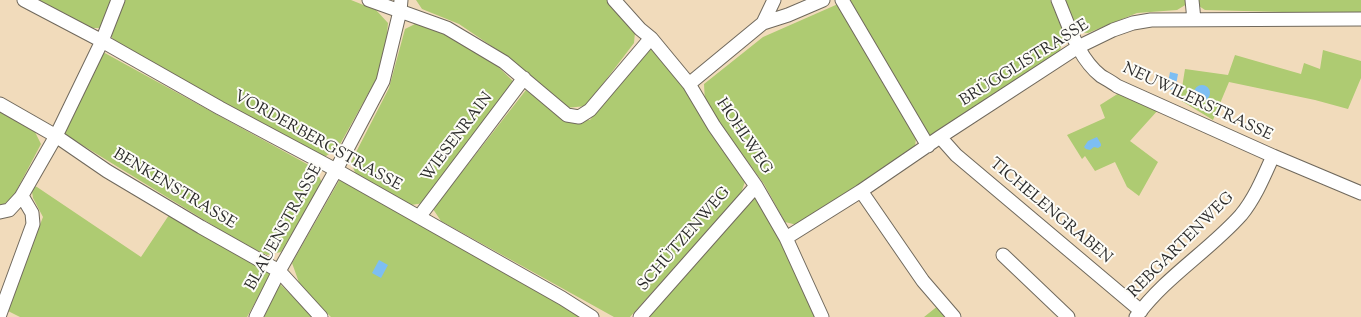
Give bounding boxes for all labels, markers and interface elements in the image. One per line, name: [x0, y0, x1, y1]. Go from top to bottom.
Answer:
street label: BRÜGGLISTRASSE: [957, 17, 1093, 111]
street label: NEUWILERSTRASSE: [1119, 60, 1275, 146]
street label: VORDERBERGSTRASSE: [230, 88, 404, 196]
street label: WIESENRAIN: [418, 89, 498, 187]
street label: HOHLWEG: [711, 95, 775, 179]
street label: BENKENSTRASSE: [109, 146, 239, 234]
street label: TICHELENGRABEN: [985, 155, 1115, 269]
street label: BLAUENSTRASSE: [242, 162, 328, 294]
street label: SCHÜTZENWEG: [635, 184, 735, 296]
street label: REBGARTENWEG: [1125, 189, 1239, 303]

